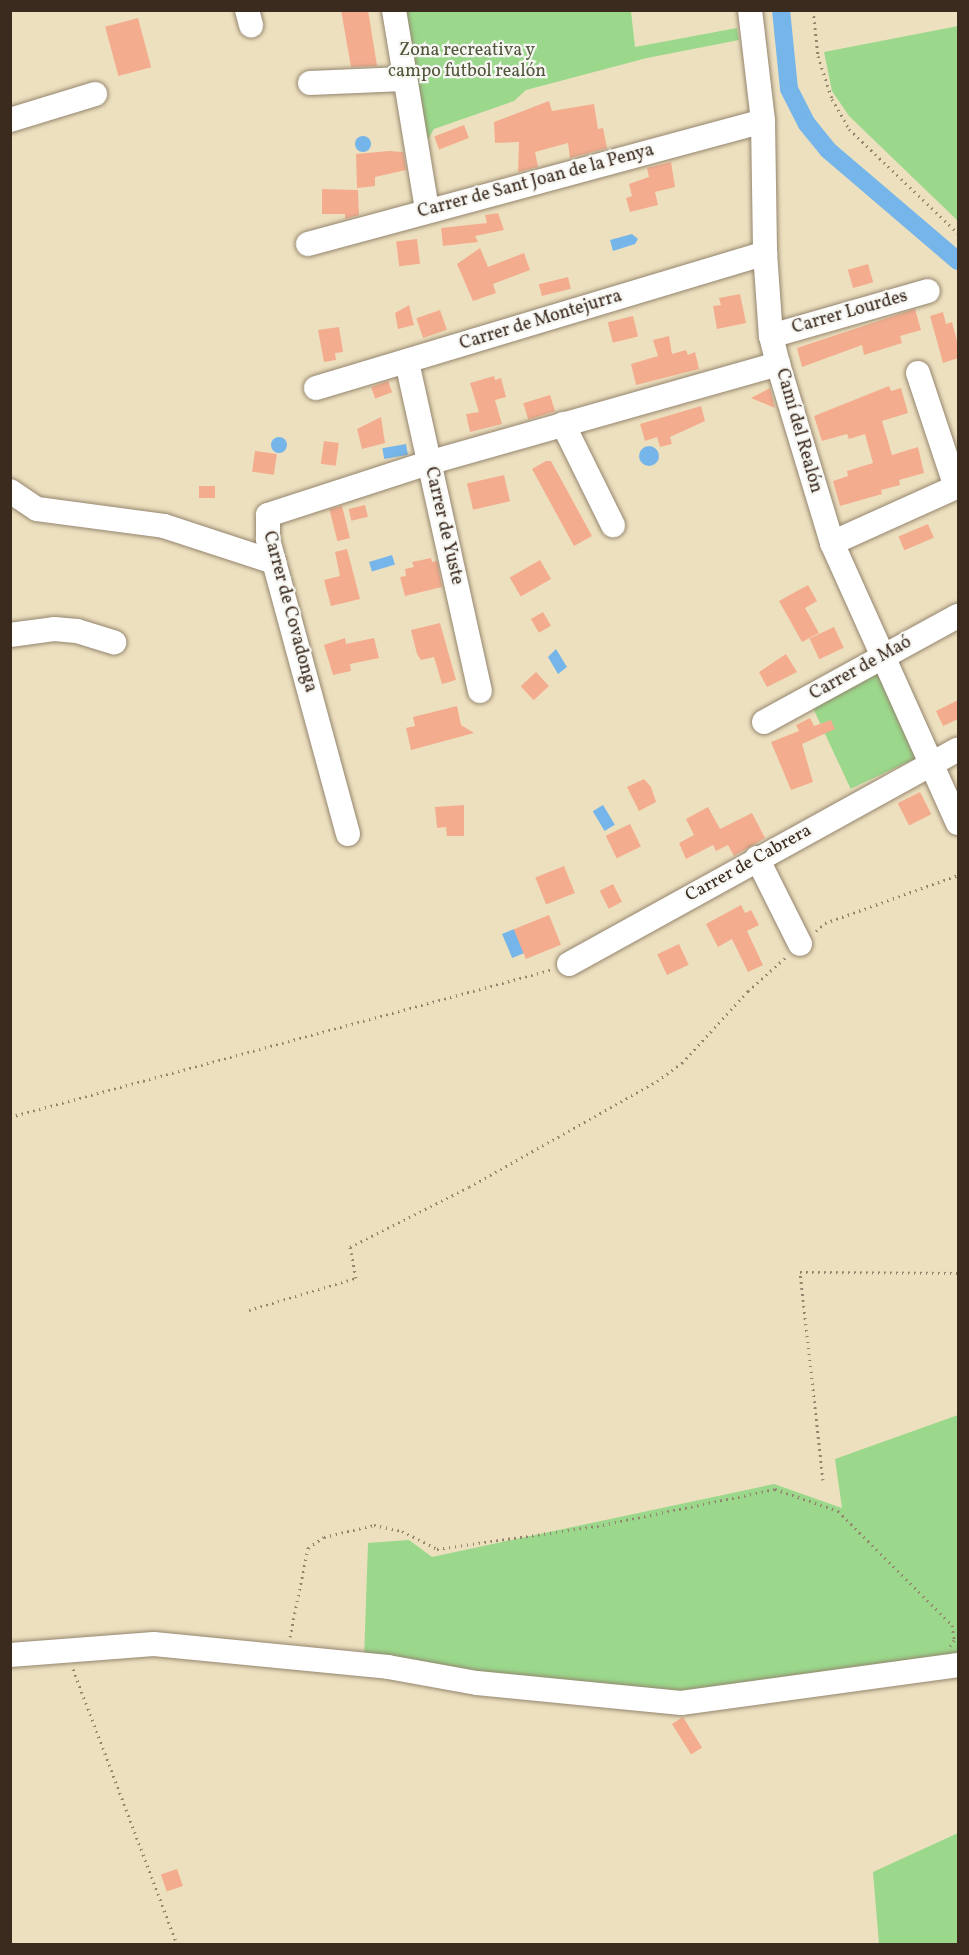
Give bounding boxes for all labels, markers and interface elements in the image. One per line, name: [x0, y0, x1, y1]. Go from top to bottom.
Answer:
park label: Zona recreativa y campo futbol realón: [388, 41, 546, 84]
street label: Carrer de Sant Joan de la Penya: [415, 140, 657, 224]
street label: Carrer de Montejurra: [457, 286, 625, 356]
street label: Carrer Lourdes: [790, 286, 910, 340]
street label: Camí del Realón: [770, 366, 826, 496]
street label: Carrer de Yuste: [419, 465, 467, 587]
street label: Carrer de Covadonga: [257, 529, 321, 695]
street label: Carrer de Maó: [806, 632, 916, 706]
street label: Carrer de Cabrera: [682, 820, 816, 908]

